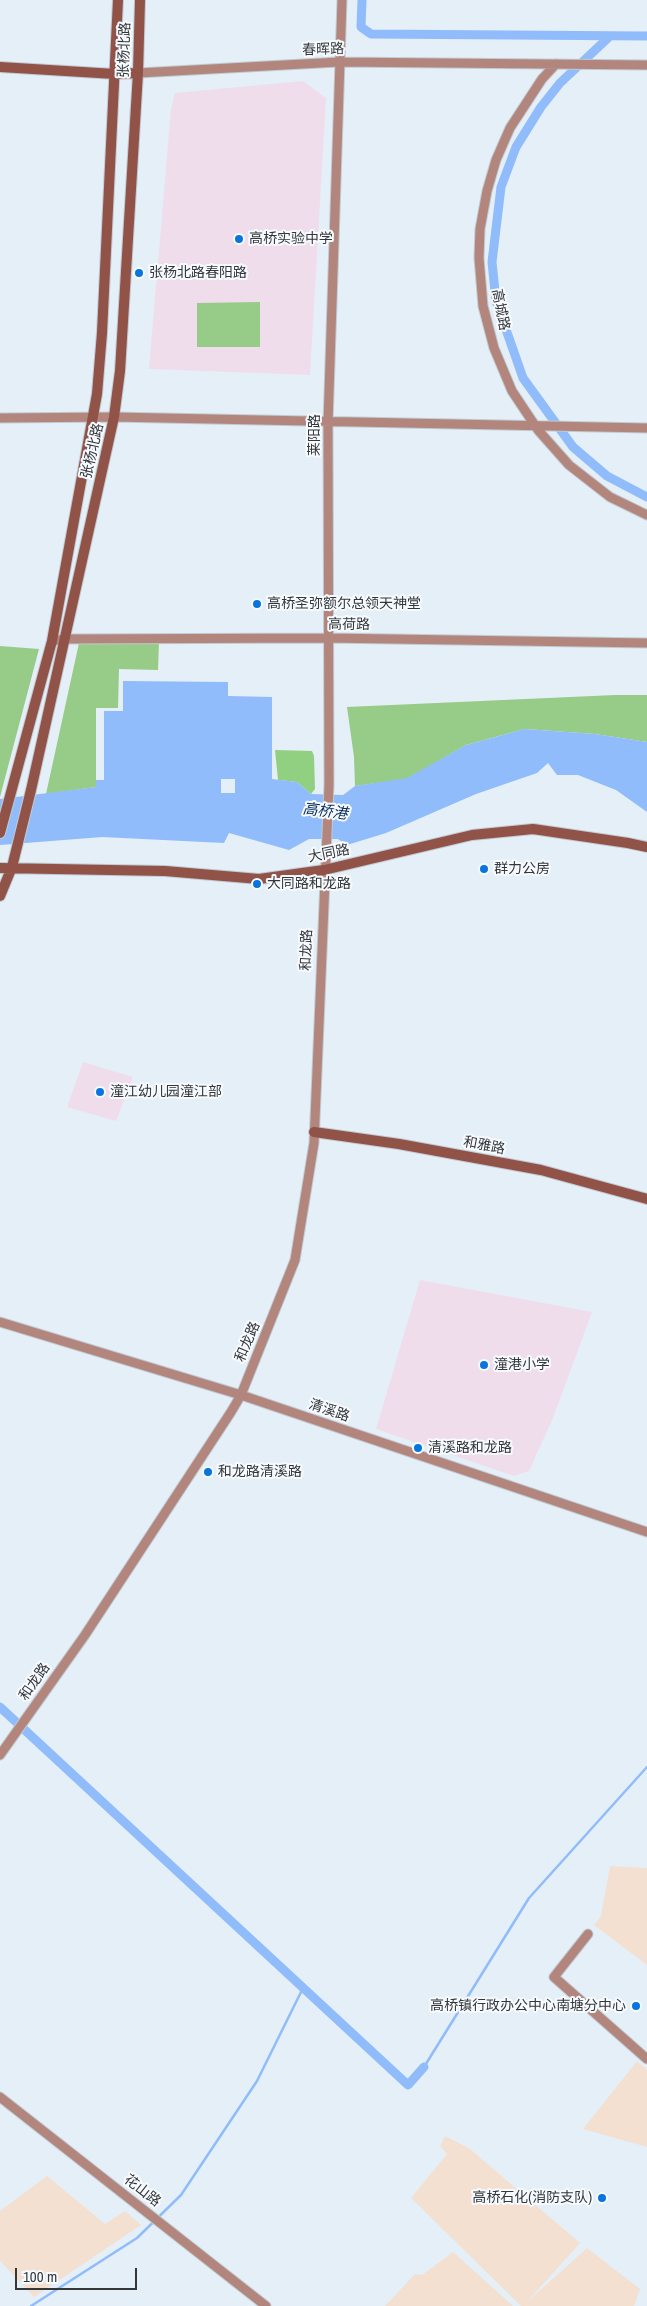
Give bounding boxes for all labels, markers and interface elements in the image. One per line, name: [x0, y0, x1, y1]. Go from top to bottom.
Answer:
street label: 张杨北路: [116, 22, 134, 78]
street label: 春晖路: [302, 41, 344, 59]
place label: 高桥实验中学: [249, 231, 333, 247]
marker: 高桥实验中学: [233, 233, 245, 245]
place label: 张杨北路春阳路: [149, 265, 247, 281]
marker: 张杨北路春阳路: [133, 267, 145, 279]
street label: 高城路: [488, 288, 512, 332]
street label: 莱阳路: [307, 414, 323, 456]
street label: 张杨北路: [79, 422, 107, 480]
place label: 高桥圣弥额尔总领天神堂: [267, 596, 421, 612]
marker: 高桥圣弥额尔总领天神堂: [251, 598, 263, 610]
street label: 高荷路: [328, 616, 370, 634]
water label: 高桥港: [302, 800, 348, 824]
street label: 大同路: [307, 842, 351, 866]
place label: 群力公房: [494, 861, 550, 877]
marker: 群力公房: [478, 863, 490, 875]
place label: 大同路和龙路: [267, 876, 351, 892]
marker: 大同路和龙路: [251, 878, 263, 890]
street label: 和龙路: [298, 929, 316, 971]
place label: 潼江幼儿园潼江部: [110, 1084, 222, 1100]
marker: 潼江幼儿园潼江部: [94, 1086, 106, 1098]
street label: 和雅路: [462, 1134, 506, 1158]
street label: 和龙路: [232, 1319, 264, 1365]
place label: 潼港小学: [494, 1357, 550, 1373]
marker: 潼港小学: [478, 1359, 490, 1371]
street label: 清溪路: [306, 1396, 352, 1426]
place label: 清溪路和龙路: [428, 1440, 512, 1456]
marker: 清溪路和龙路: [412, 1442, 424, 1454]
place label: 和龙路清溪路: [218, 1464, 302, 1480]
marker: 和龙路清溪路: [202, 1466, 214, 1478]
street label: 和龙路: [16, 1660, 54, 1704]
place label: 高桥镇行政办公中心南塘分中心: [430, 1998, 626, 2014]
marker: 高桥镇行政办公中心南塘分中心: [630, 2000, 642, 2012]
street label: 花山路: [120, 2171, 164, 2211]
place label: 高桥石化(消防支队): [472, 2190, 592, 2206]
marker: 高桥石化(消防支队): [596, 2192, 608, 2204]
scale bar: [18, 2258, 140, 2290]
text: 100 m: [23, 2266, 57, 2287]

